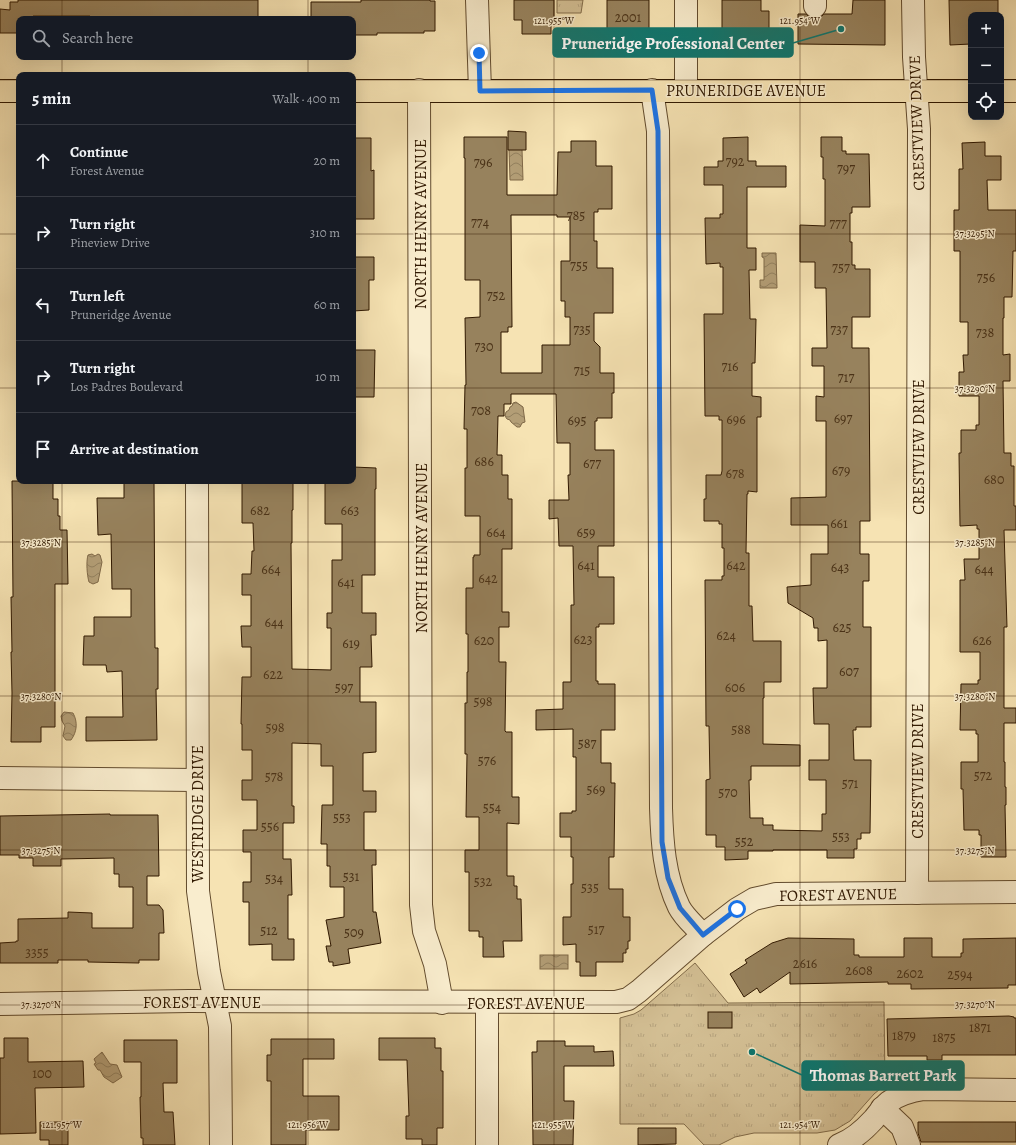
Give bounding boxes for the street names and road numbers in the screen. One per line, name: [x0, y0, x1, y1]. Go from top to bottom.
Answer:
street label: CRESTVIEW DRIVE: [904, 55, 930, 191]
street label: PRUNERIDGE AVENUE: [666, 80, 826, 102]
street label: NORTH HENRY AVENUE: [410, 139, 432, 309]
street label: CRESTVIEW DRIVE: [908, 379, 930, 515]
street label: NORTH HENRY AVENUE: [411, 463, 433, 633]
street label: CRESTVIEW DRIVE: [907, 703, 929, 839]
street label: WESTRIDGE DRIVE: [187, 745, 209, 884]
street label: FOREST AVENUE: [779, 883, 897, 907]
street label: FOREST AVENUE: [143, 992, 261, 1014]
street label: FOREST AVENUE: [467, 993, 585, 1015]

